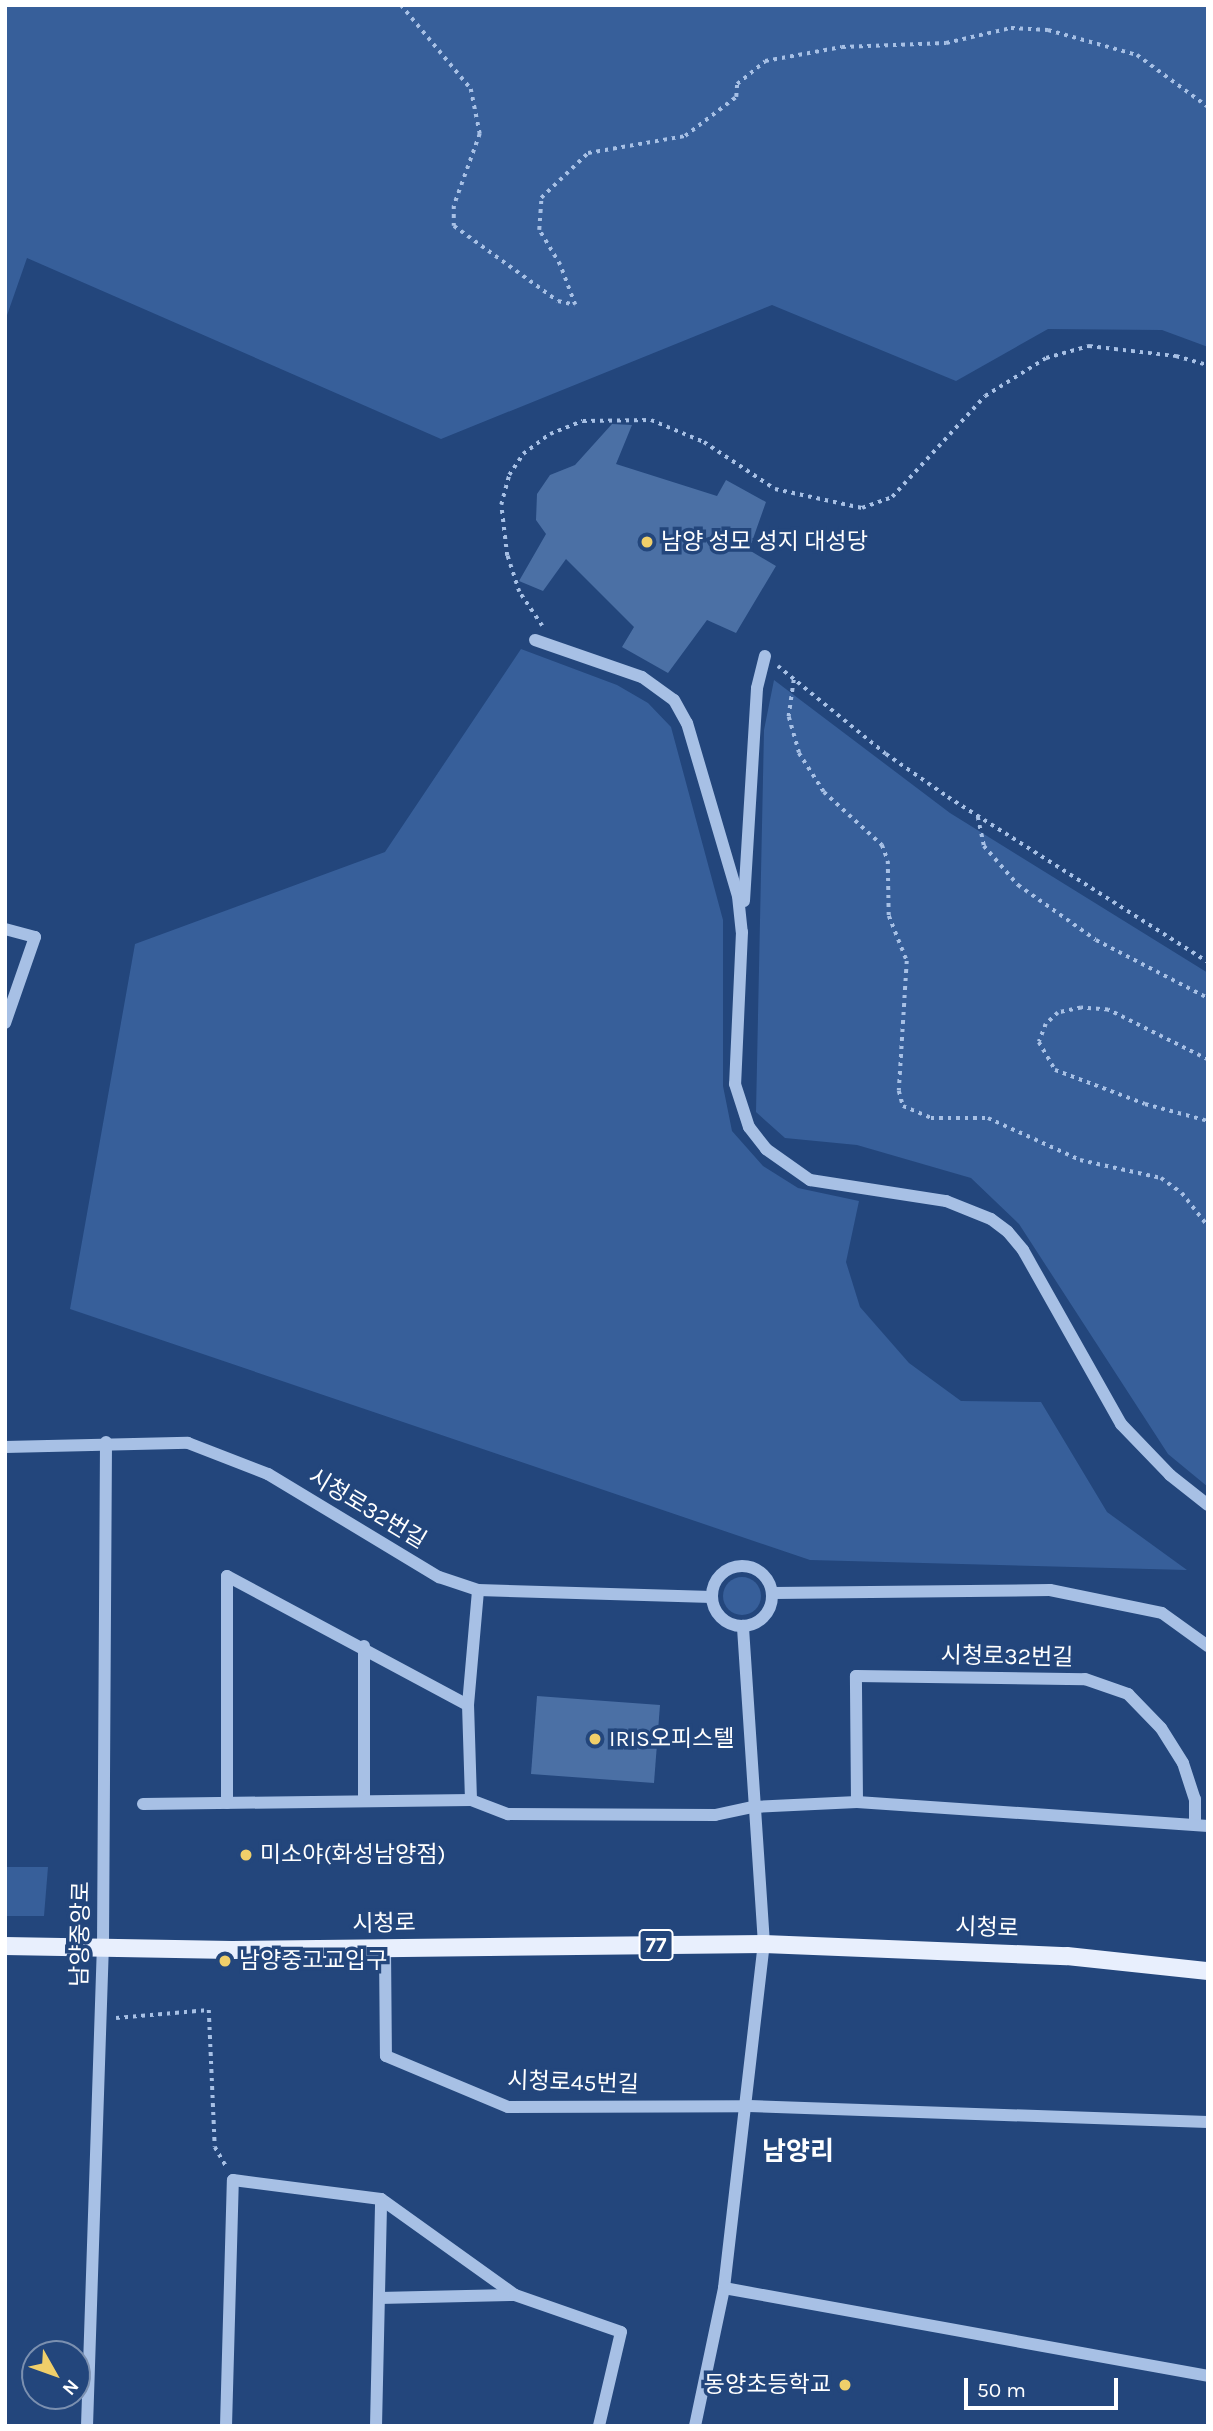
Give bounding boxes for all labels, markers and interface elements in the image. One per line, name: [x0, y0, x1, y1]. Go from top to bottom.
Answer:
place label: 남양 성모 성지 대성당: [661, 528, 868, 556]
marker: 남양 성모 성지 대성당: [639, 534, 655, 550]
street label: 시청로32번길: [303, 1463, 431, 1555]
street label: 시청로32번길: [940, 1642, 1074, 1672]
place label: IRIS오피스텔: [609, 1725, 735, 1753]
marker: IRIS오피스텔: [587, 1731, 603, 1747]
place label: 미소야(화성남양점): [260, 1841, 446, 1869]
marker: 미소야(화성남양점): [238, 1847, 254, 1863]
street label: 남양중앙로: [66, 1881, 96, 1987]
street label: 시청로: [352, 1910, 416, 1938]
street label: 시청로: [955, 1913, 1019, 1943]
road number: 77: [638, 1927, 674, 1962]
place label: 남양중고교입구: [239, 1947, 387, 1975]
marker: 남양중고교입구: [217, 1953, 233, 1969]
street label: 시청로45번길: [507, 2067, 639, 2099]
district label: 남양리: [762, 2136, 834, 2168]
north arrow: [21, 2340, 91, 2410]
scale bar: [968, 2364, 1122, 2408]
place label: 동양초등학교: [704, 2371, 831, 2399]
text: N: [58, 2375, 83, 2400]
marker: 동양초등학교: [837, 2377, 853, 2393]
text: 50 m: [977, 2378, 1026, 2402]

